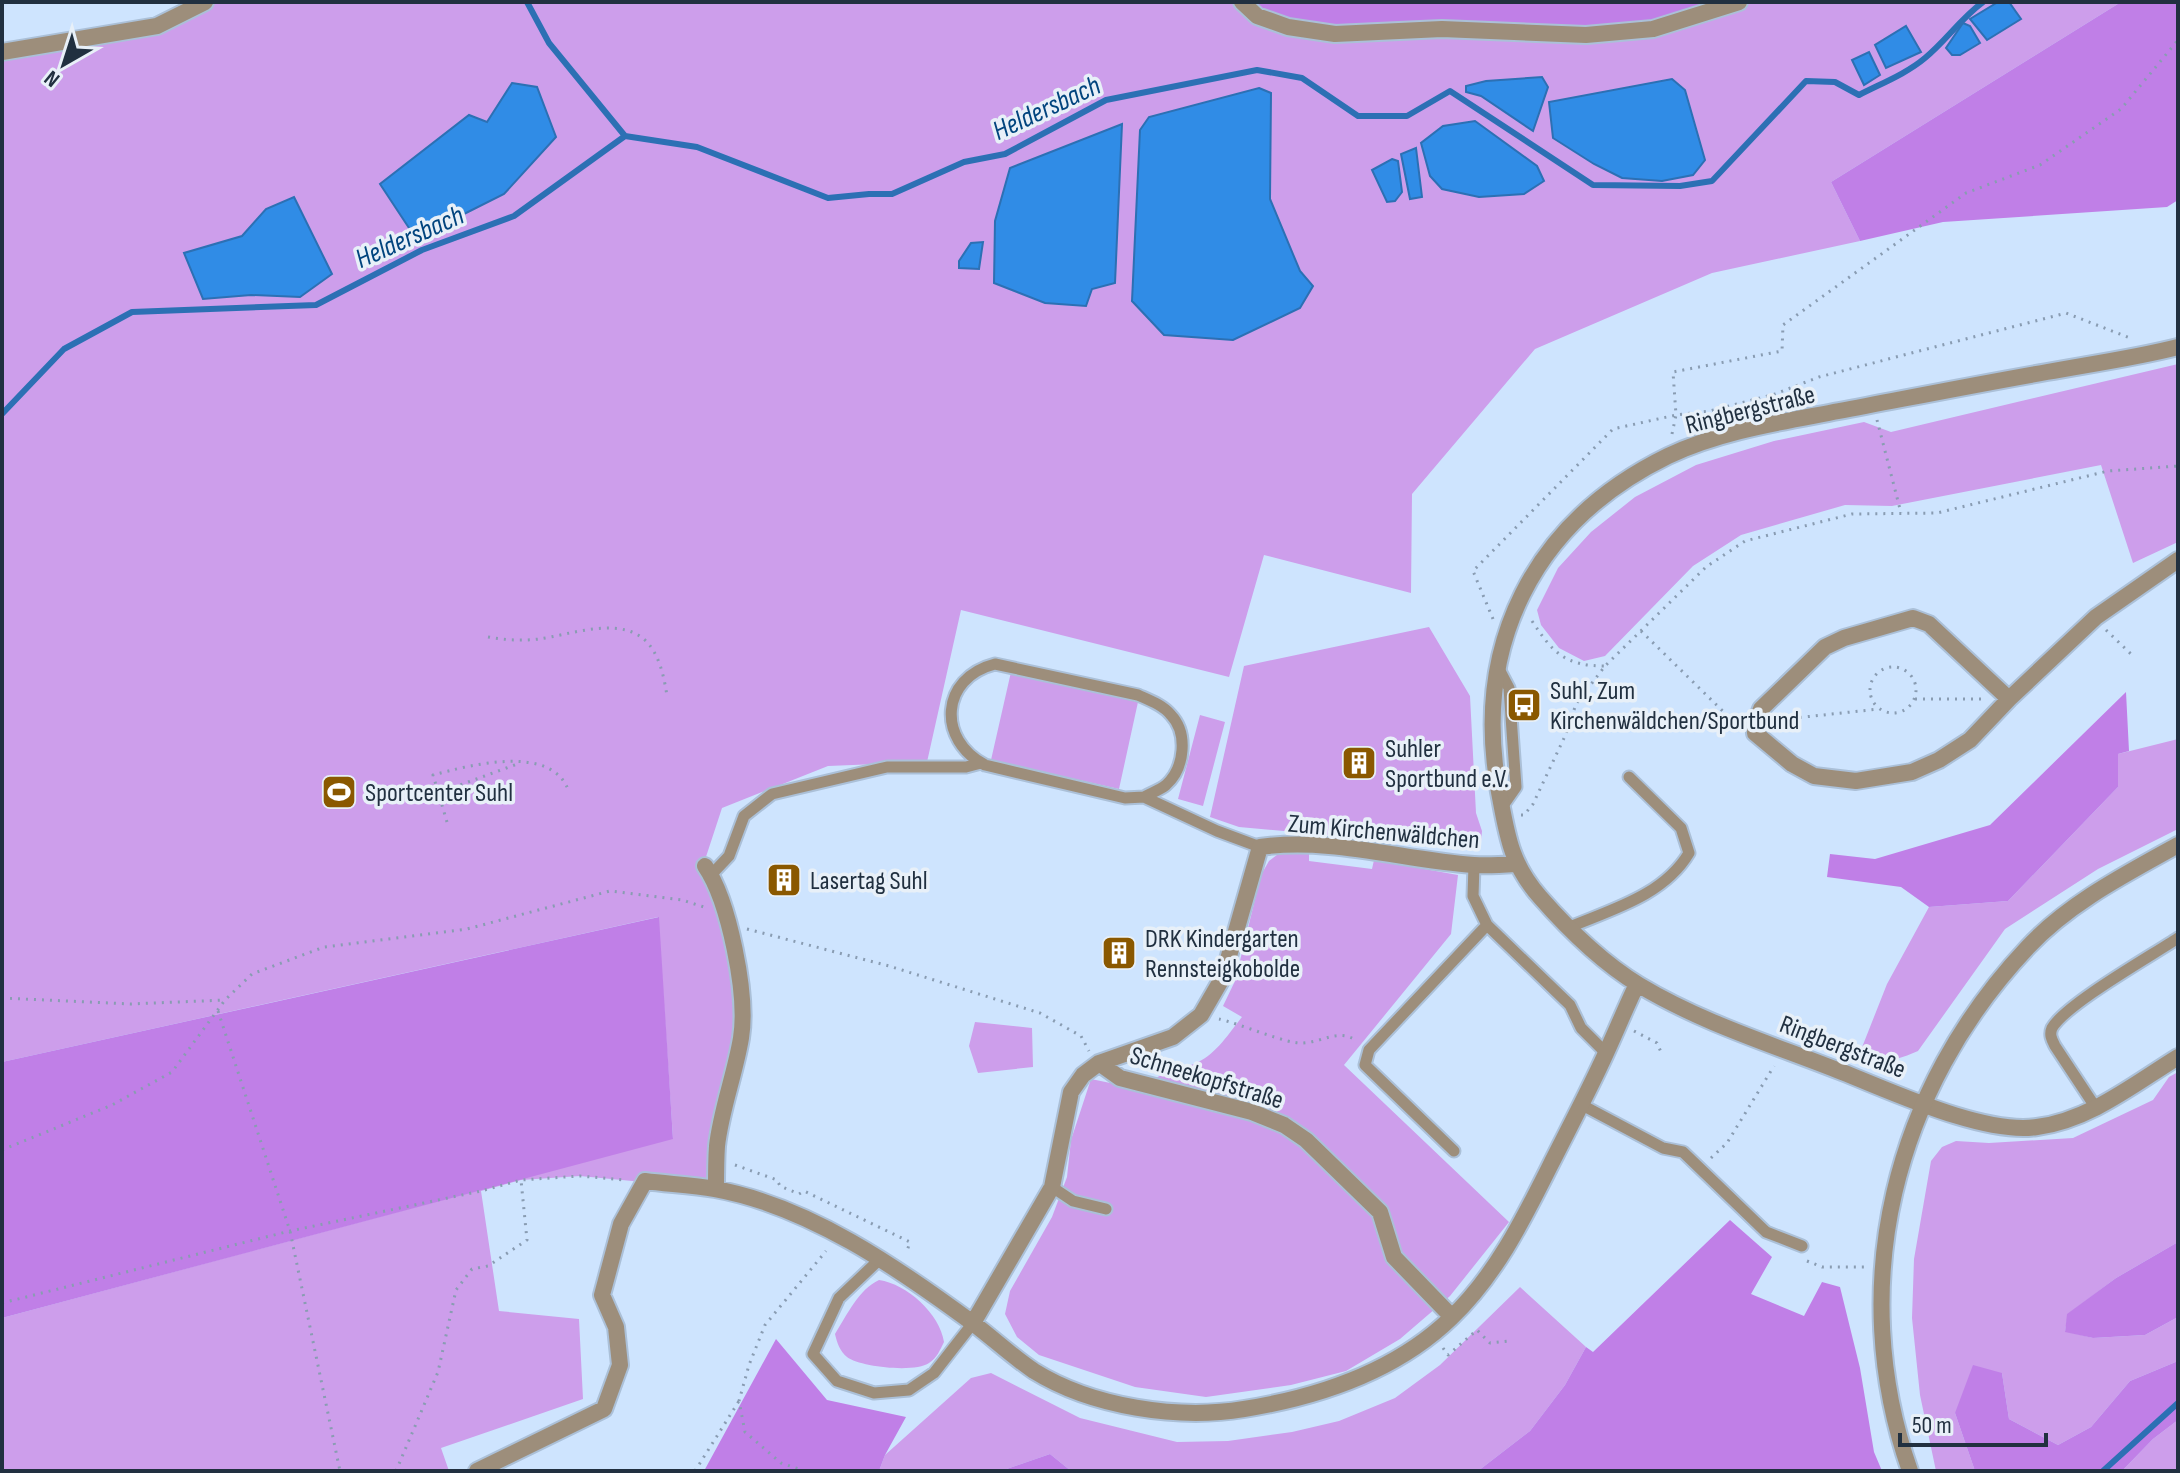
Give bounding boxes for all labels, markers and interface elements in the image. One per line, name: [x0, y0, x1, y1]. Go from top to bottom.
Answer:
north arrow: [24, 24, 104, 104]
text: N: [39, 64, 65, 93]
water label: Heldersbach: [987, 69, 1106, 148]
water label: Heldersbach: [350, 199, 469, 276]
street label: Ringbergstraße: [1682, 379, 1818, 442]
place label: Suhl, Zum Kirchenwäldchen/Sportbund: [1550, 676, 1799, 737]
bus stop icon: Suhl, Zum Kirchenwäldchen/Sportbund: [1505, 686, 1543, 724]
place label: Suhler Sportbund e.V.: [1385, 734, 1509, 795]
building icon: Suhler Sportbund e.V.: [1340, 744, 1378, 782]
sports icon: Sportcenter Suhl: [320, 773, 358, 811]
place label: Sportcenter Suhl: [365, 778, 513, 809]
street label: Zum Kirchenwäldchen: [1287, 809, 1481, 856]
building icon: Lasertag Suhl: [765, 861, 803, 899]
place label: Lasertag Suhl: [810, 866, 927, 897]
place label: DRK Kindergarten Rennsteigkobolde: [1145, 924, 1300, 985]
building icon: DRK Kindergarten Rennsteigkobolde: [1100, 934, 1138, 972]
street label: Ringbergstraße: [1775, 1009, 1910, 1086]
street label: Schneekopfstraße: [1126, 1040, 1287, 1116]
scale bar: [1900, 1397, 2046, 1447]
text: 50 m: [1912, 1411, 1952, 1440]

